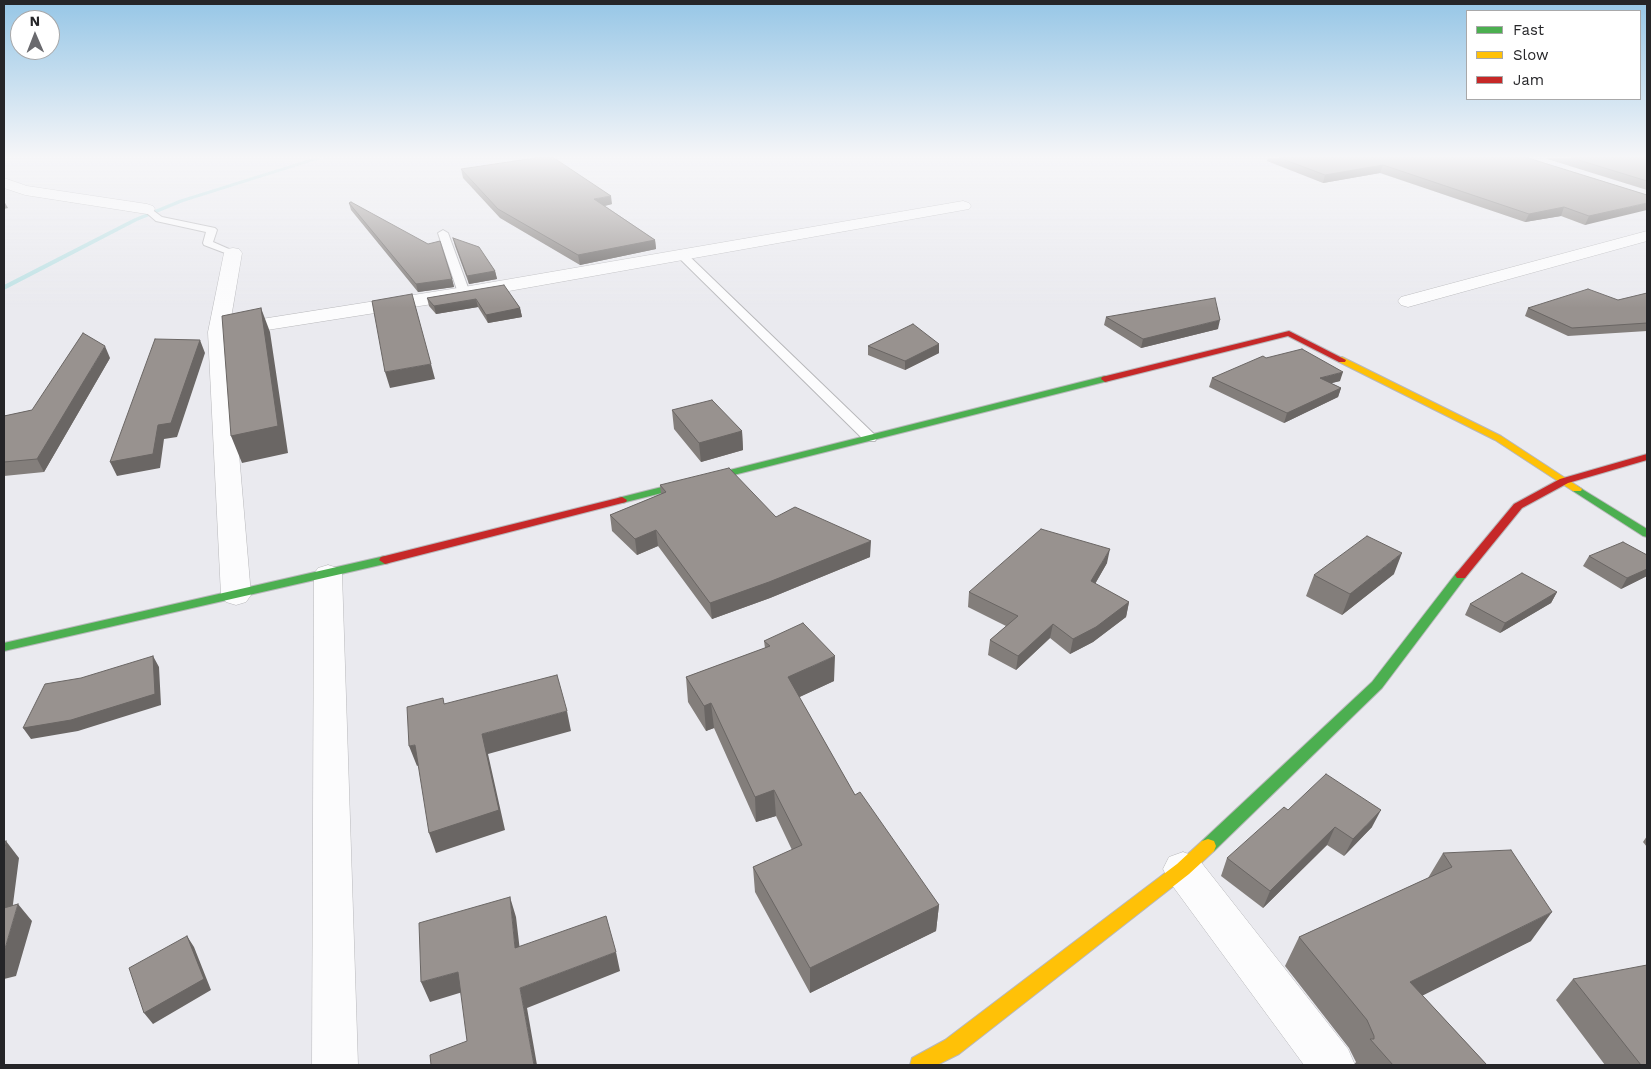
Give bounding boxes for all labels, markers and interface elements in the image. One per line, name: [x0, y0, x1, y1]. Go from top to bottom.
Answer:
north arrow: [10, 10, 60, 60]
legend: [1466, 10, 1641, 100]
text: N: [29, 13, 40, 29]
text: Fast: [1513, 21, 1544, 39]
text: Slow: [1513, 46, 1549, 64]
text: Jam: [1513, 71, 1544, 89]

